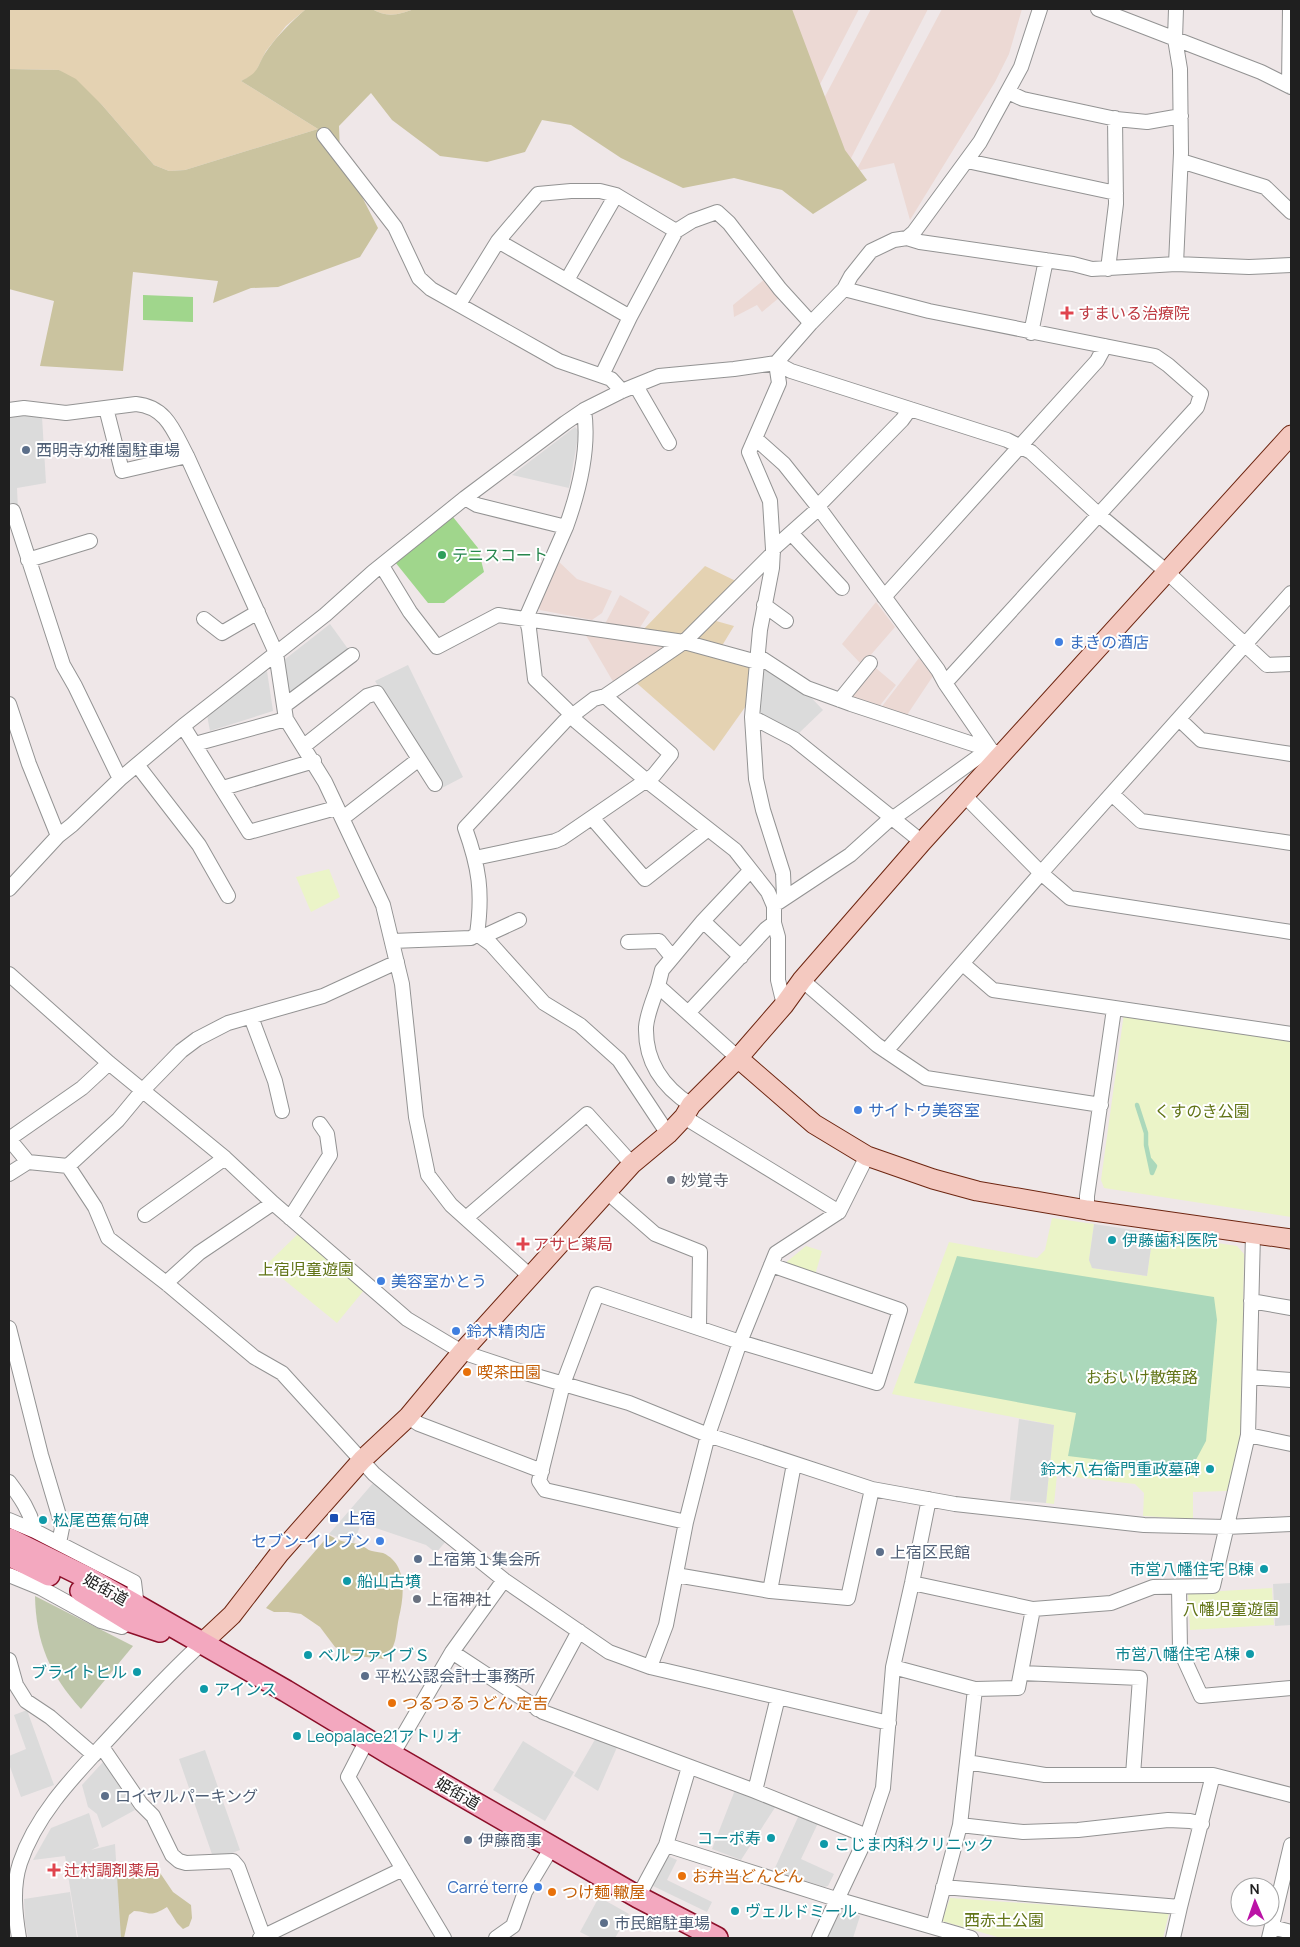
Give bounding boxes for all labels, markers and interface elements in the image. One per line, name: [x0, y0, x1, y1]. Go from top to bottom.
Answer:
place label: すまいる治療院: [1078, 302, 1190, 324]
marker: すまいる治療院: [1060, 306, 1074, 320]
place label: 西明寺幼稚園駐車場: [36, 439, 180, 461]
marker: 西明寺幼稚園駐車場: [20, 444, 32, 456]
place label: テニスコート: [452, 544, 548, 566]
marker: テニスコート: [436, 549, 448, 561]
place label: まきの酒店: [1069, 631, 1149, 653]
marker: まきの酒店: [1053, 636, 1065, 648]
place label: サイトウ美容室: [868, 1099, 980, 1121]
park label: くすのき公園: [1154, 1100, 1250, 1122]
marker: サイトウ美容室: [852, 1104, 864, 1116]
place label: 妙覚寺: [681, 1169, 729, 1191]
marker: 妙覚寺: [665, 1174, 677, 1186]
place label: 伊藤歯科医院: [1122, 1229, 1218, 1251]
place label: アサヒ薬局: [533, 1233, 613, 1255]
marker: 伊藤歯科医院: [1106, 1234, 1118, 1246]
marker: アサヒ薬局: [517, 1238, 529, 1250]
park label: 上宿児童遊園: [258, 1258, 354, 1280]
place label: 美容室かとう: [391, 1270, 487, 1292]
marker: 美容室かとう: [375, 1275, 387, 1287]
place label: 鈴木精肉店: [466, 1320, 546, 1342]
marker: 鈴木精肉店: [450, 1325, 462, 1337]
place label: 喫茶田園: [477, 1361, 541, 1383]
marker: 喫茶田園: [461, 1366, 473, 1378]
park label: おおいけ散策路: [1086, 1366, 1198, 1388]
place label: 鈴木八右衛門重政墓碑: [1040, 1458, 1200, 1480]
marker: 鈴木八右衛門重政墓碑: [1204, 1463, 1216, 1475]
place label: 上宿: [344, 1507, 376, 1529]
place label: 松尾芭蕉句碑: [53, 1509, 149, 1531]
marker: 上宿: [328, 1512, 340, 1524]
marker: 松尾芭蕉句碑: [37, 1514, 49, 1526]
place label: セブン-イレブン: [251, 1530, 370, 1552]
marker: セブン-イレブン: [374, 1535, 386, 1547]
place label: 上宿区民館: [890, 1541, 970, 1563]
marker: 上宿区民館: [874, 1546, 886, 1558]
place label: 上宿第１集会所: [428, 1548, 540, 1570]
marker: 上宿第１集会所: [412, 1553, 424, 1565]
place label: 市営八幡住宅 B棟: [1129, 1558, 1254, 1580]
marker: 市営八幡住宅 B棟: [1258, 1563, 1270, 1575]
street label: 姫街道: [80, 1568, 132, 1610]
place label: 船山古墳: [357, 1570, 421, 1592]
marker: 船山古墳: [341, 1575, 353, 1587]
place label: 上宿神社: [427, 1588, 491, 1610]
marker: 上宿神社: [411, 1593, 423, 1605]
park label: 八幡児童遊園: [1183, 1598, 1279, 1620]
place label: 市営八幡住宅 A棟: [1115, 1643, 1240, 1665]
place label: ベルファイブＳ: [318, 1644, 430, 1666]
marker: 市営八幡住宅 A棟: [1244, 1648, 1256, 1660]
marker: ベルファイブＳ: [302, 1649, 314, 1661]
place label: ブライトヒル: [31, 1661, 127, 1683]
place label: 平松公認会計士事務所: [375, 1665, 535, 1687]
marker: ブライトヒル: [131, 1666, 143, 1678]
marker: 平松公認会計士事務所: [359, 1670, 371, 1682]
place label: アインス: [214, 1678, 277, 1700]
marker: アインス: [198, 1683, 210, 1695]
place label: つるつるうどん 定吉: [402, 1692, 549, 1714]
marker: つるつるうどん 定吉: [386, 1697, 398, 1709]
place label: Leopalace21アトリオ: [307, 1725, 462, 1747]
marker: Leopalace21アトリオ: [291, 1730, 303, 1742]
street label: 姫街道: [432, 1771, 484, 1815]
place label: ロイヤルパーキング: [115, 1785, 258, 1807]
marker: ロイヤルパーキング: [99, 1790, 111, 1802]
place label: コーポ寿: [697, 1827, 761, 1849]
place label: 伊藤商事: [478, 1829, 542, 1851]
marker: コーポ寿: [765, 1832, 777, 1844]
place label: こじま内科クリニック: [834, 1833, 994, 1855]
marker: 伊藤商事: [462, 1834, 474, 1846]
marker: こじま内科クリニック: [818, 1838, 830, 1850]
place label: 辻村調剤薬局: [64, 1859, 160, 1881]
marker: 辻村調剤薬局: [48, 1864, 60, 1876]
place label: お弁当どんどん: [692, 1865, 804, 1887]
marker: お弁当どんどん: [676, 1870, 688, 1882]
place label: Carré terre: [447, 1876, 528, 1898]
north arrow: [1230, 1877, 1280, 1927]
text: N: [1249, 1879, 1260, 1898]
marker: Carré terre: [532, 1881, 544, 1893]
place label: つけ麺 轍屋: [562, 1881, 645, 1903]
marker: つけ麺 轍屋: [546, 1886, 558, 1898]
place label: ヴェルドミール: [745, 1900, 857, 1922]
marker: ヴェルドミール: [729, 1905, 741, 1917]
park label: 西赤土公園: [964, 1909, 1044, 1931]
place label: 市民館駐車場: [614, 1912, 710, 1934]
marker: 市民館駐車場: [598, 1917, 610, 1929]

